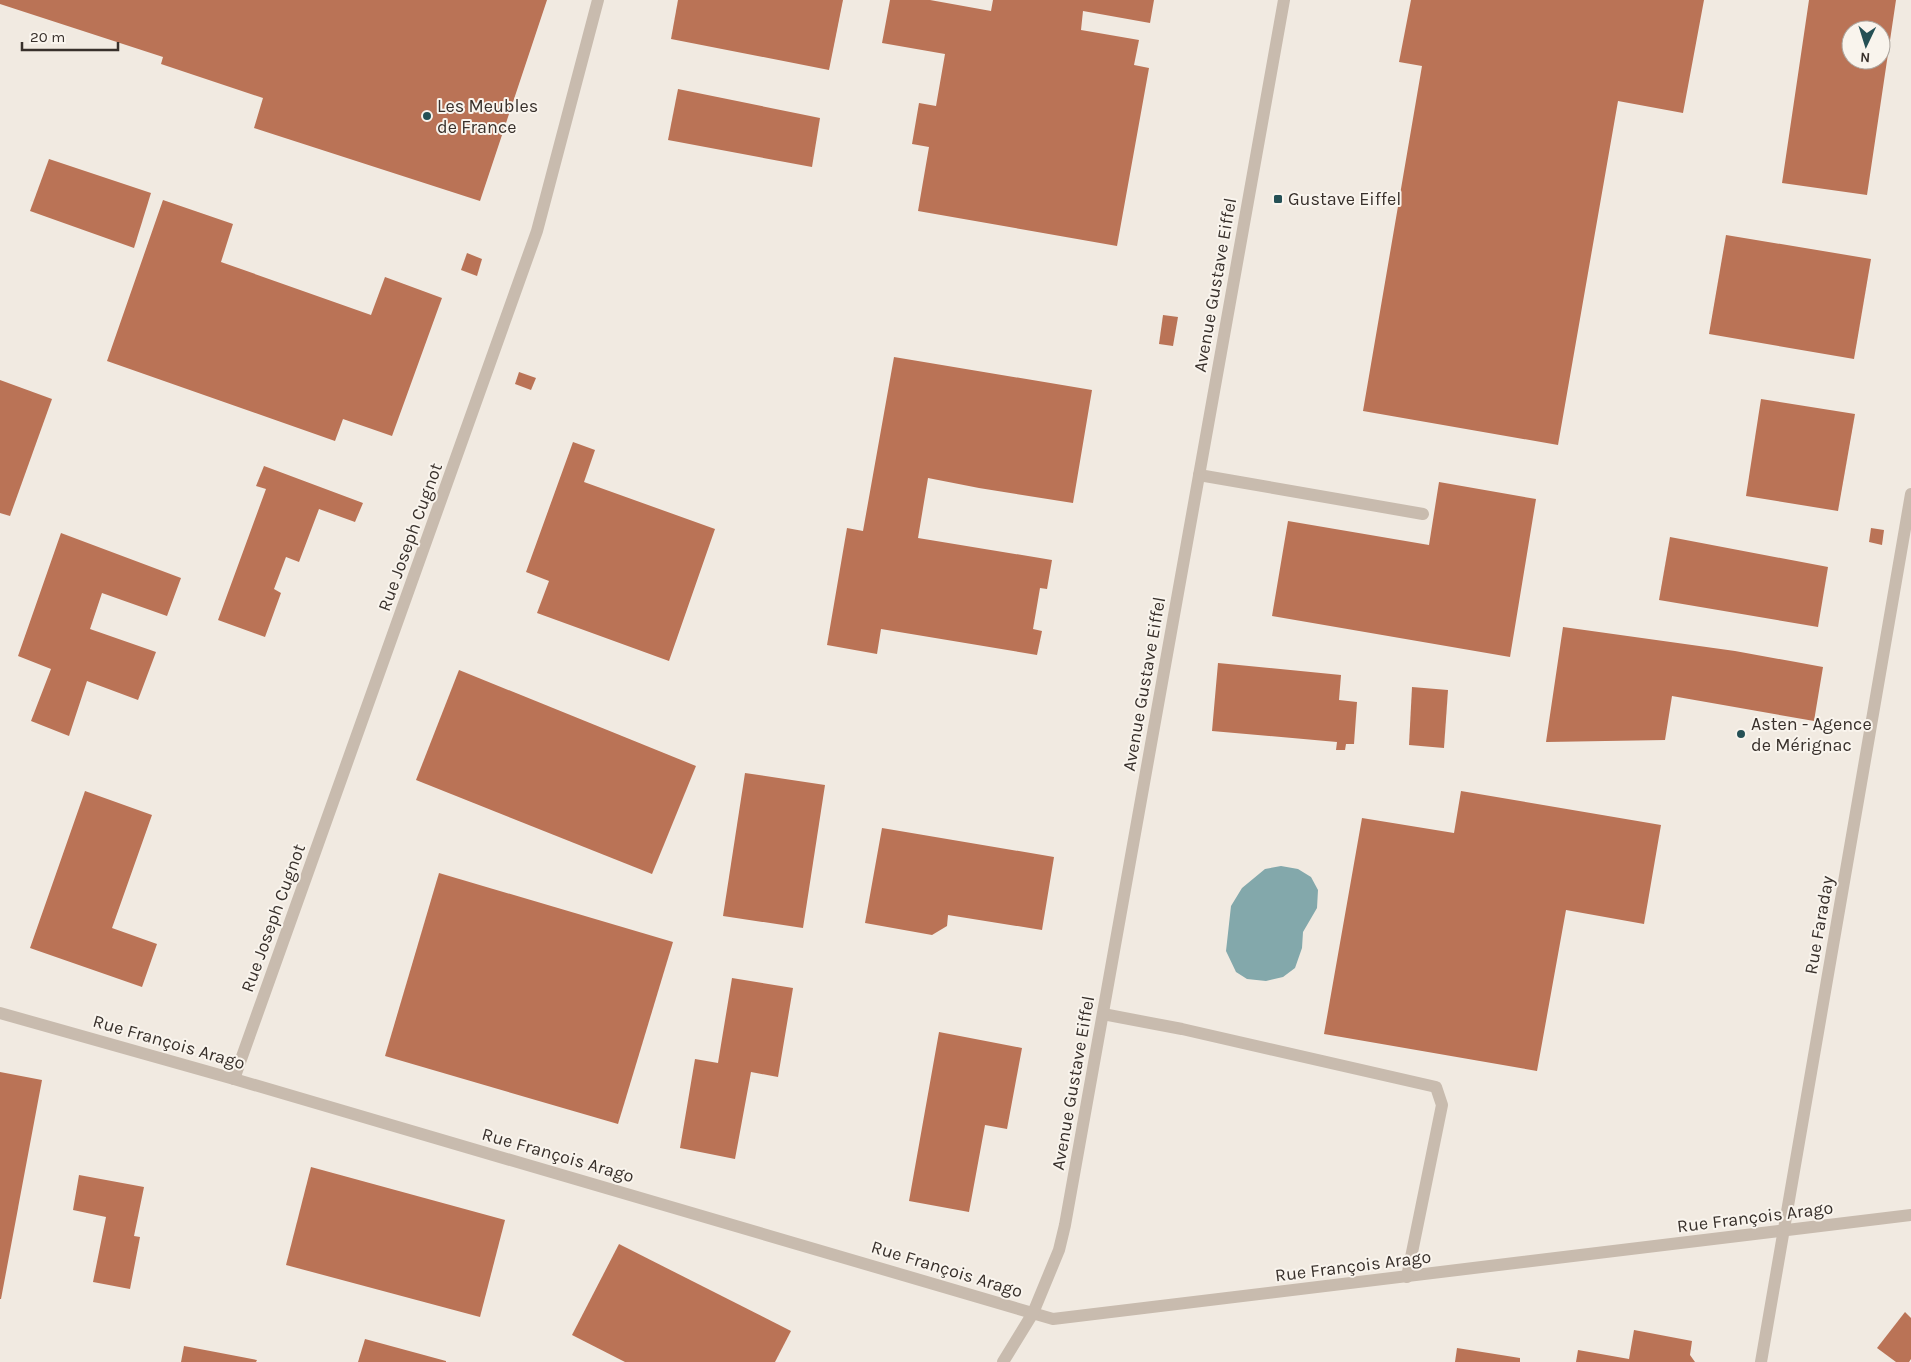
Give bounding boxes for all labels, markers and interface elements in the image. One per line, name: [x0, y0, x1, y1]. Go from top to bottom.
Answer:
scale bar: [22, 20, 119, 52]
north arrow: [1841, 20, 1891, 70]
text: 20 m: [30, 28, 65, 46]
text: N: [1860, 49, 1871, 66]
place label: Les Meubles de France: [437, 95, 538, 138]
marker: Les Meubles de France: [421, 110, 433, 122]
place label: Gustave Eiffel: [1288, 188, 1401, 210]
marker: Gustave Eiffel: [1272, 193, 1284, 205]
street label: Avenue Gustave Eiffel: [1189, 196, 1241, 374]
street label: Rue Joseph Cugnot: [373, 460, 447, 614]
street label: Avenue Gustave Eiffel: [1118, 595, 1170, 773]
place label: Asten - Agence de Mérignac: [1751, 713, 1872, 756]
marker: Asten - Agence de Mérignac: [1735, 728, 1747, 740]
street label: Rue Joseph Cugnot: [236, 841, 310, 995]
street label: Rue Faraday: [1800, 873, 1839, 976]
street label: Avenue Gustave Eiffel: [1047, 994, 1099, 1172]
street label: Rue François Arago: [90, 1010, 248, 1074]
street label: Rue François Arago: [479, 1123, 637, 1187]
street label: Rue François Arago: [1676, 1197, 1834, 1237]
street label: Rue François Arago: [869, 1236, 1025, 1302]
street label: Rue François Arago: [1274, 1246, 1432, 1286]

